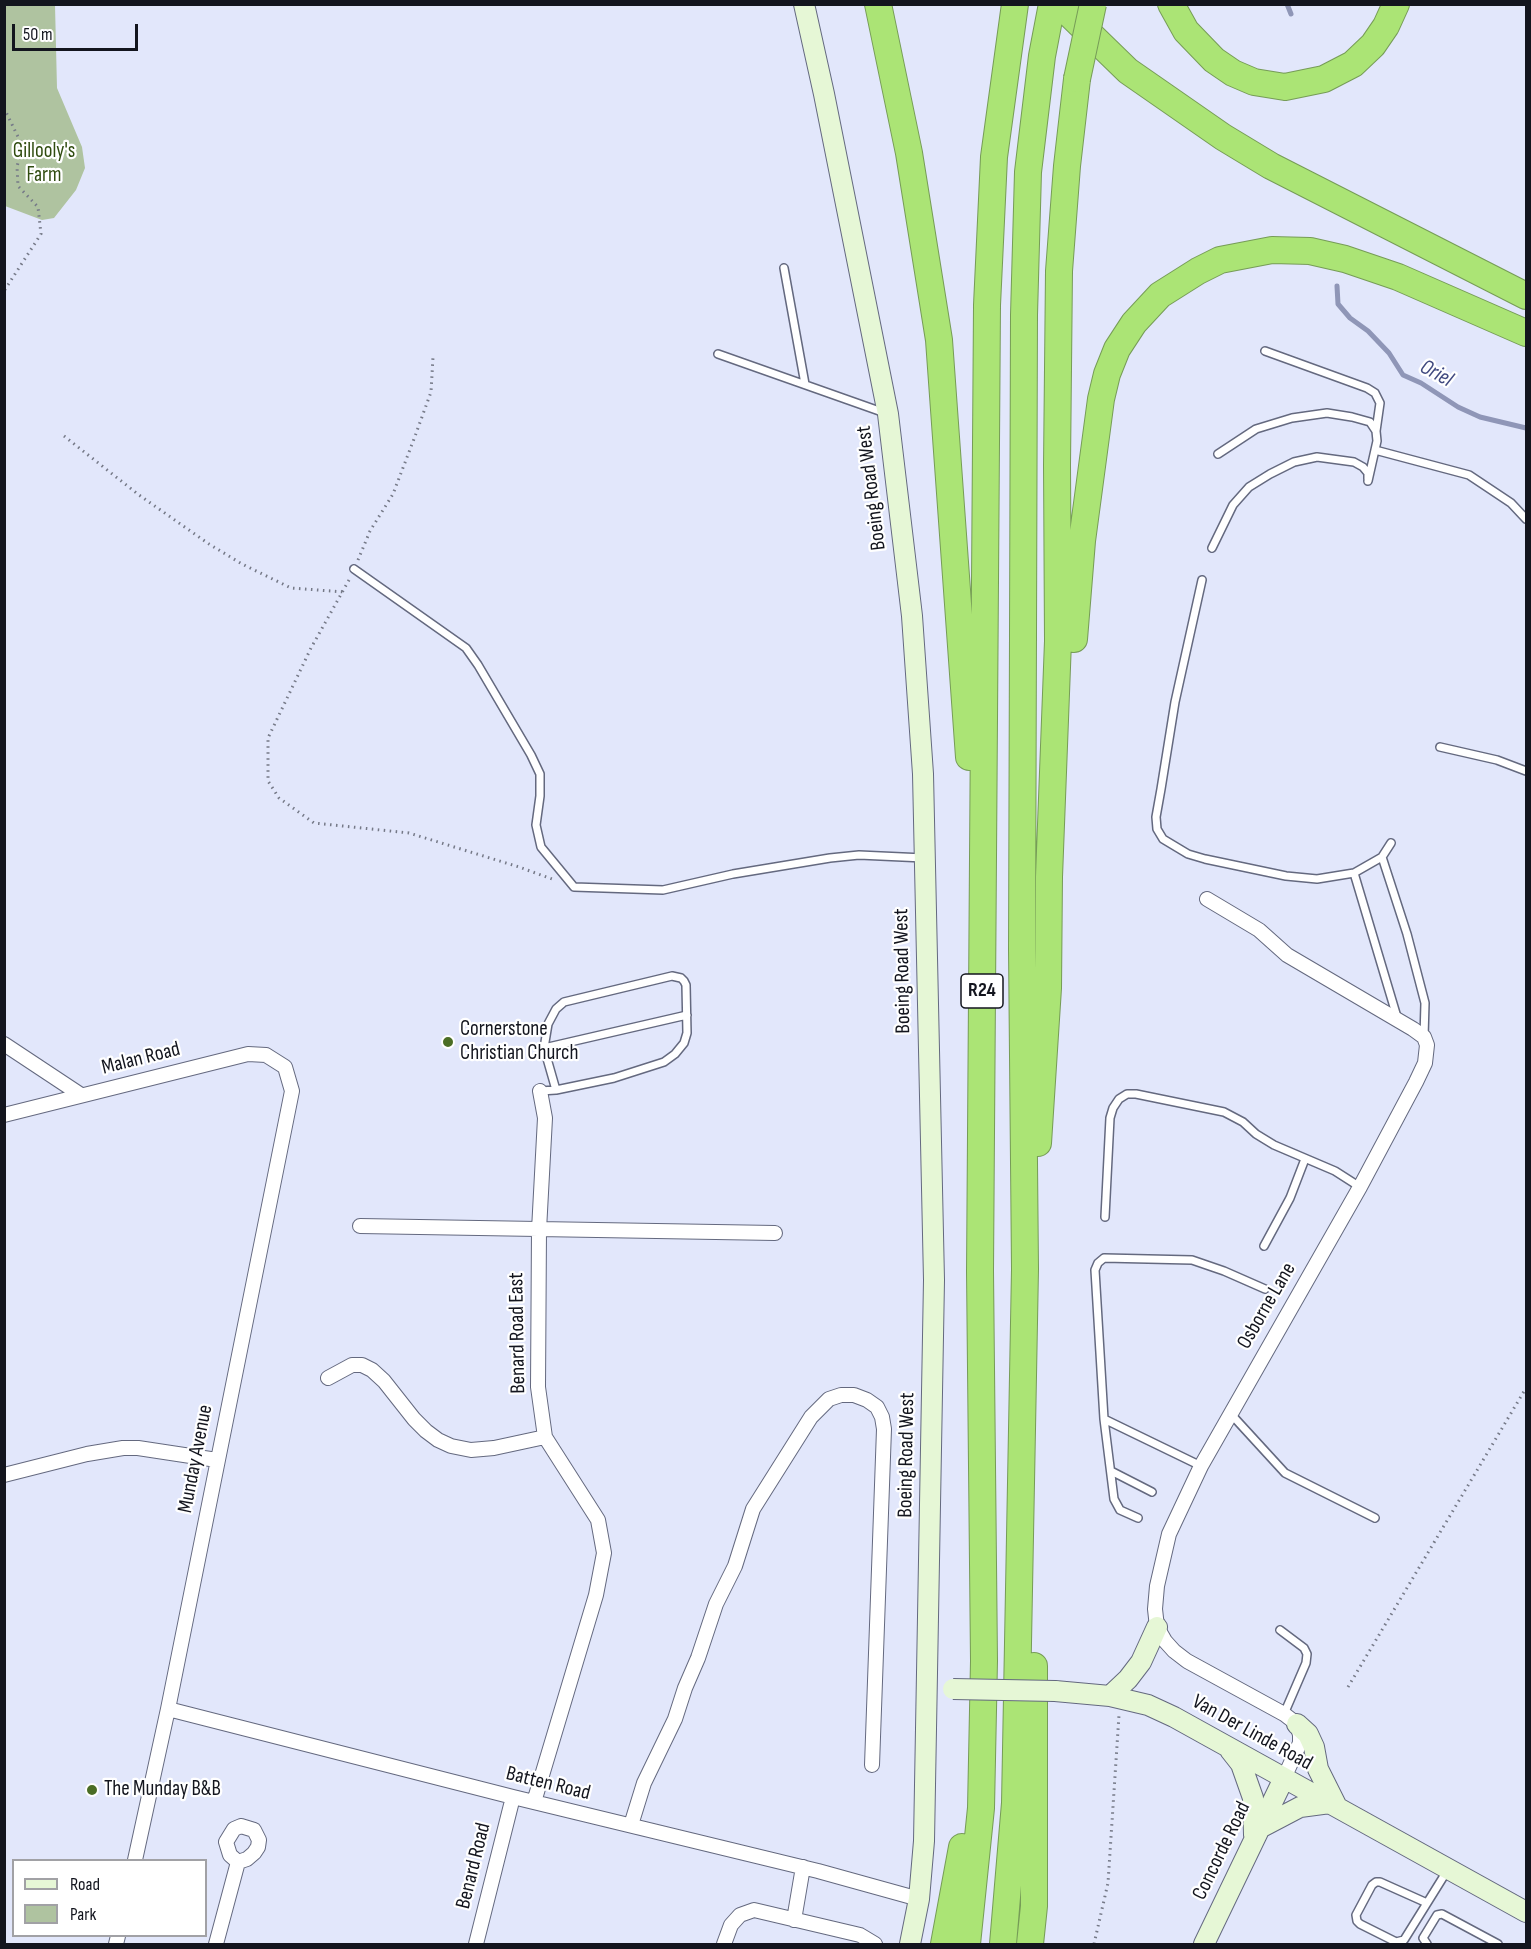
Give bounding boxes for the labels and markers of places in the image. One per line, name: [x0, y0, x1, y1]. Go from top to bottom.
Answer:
place label: Cornerstone Christian Church: [460, 1017, 578, 1067]
marker: Cornerstone Christian Church: [441, 1035, 455, 1049]
place label: The Munday B&B: [104, 1777, 221, 1803]
marker: The Munday B&B: [85, 1783, 99, 1797]

